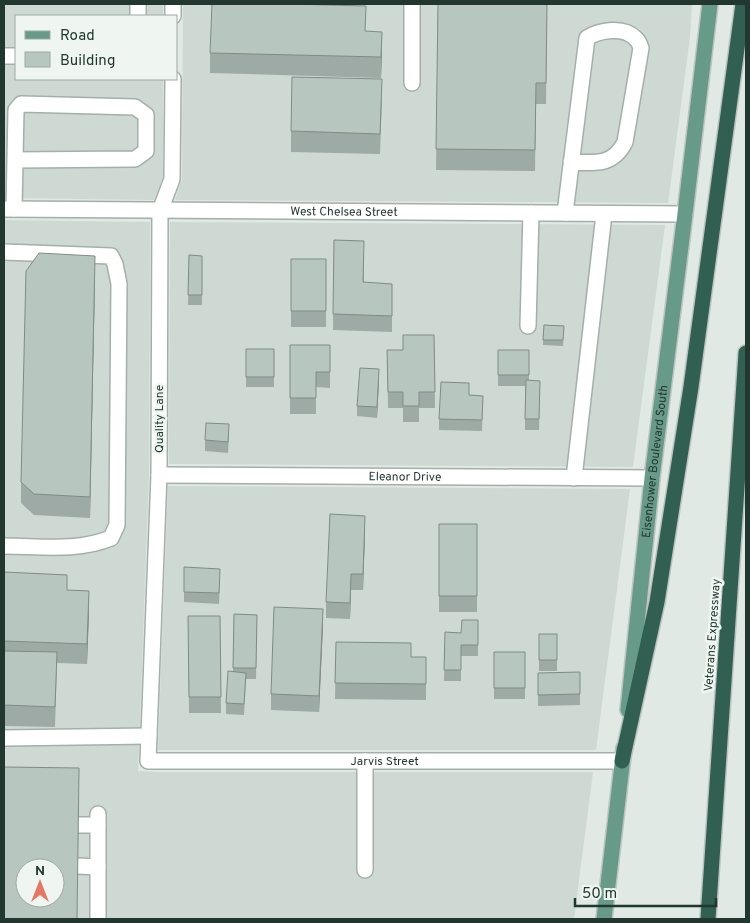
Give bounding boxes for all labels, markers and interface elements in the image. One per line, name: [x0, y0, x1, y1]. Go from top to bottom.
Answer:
legend: [15, 15, 178, 80]
text: Road: [60, 27, 95, 46]
text: Building: [60, 52, 115, 71]
street label: West Chelsea Street: [290, 204, 398, 221]
street label: Eisenhower Boulevard South: [639, 384, 673, 539]
street label: Quality Lane: [152, 385, 168, 453]
street label: Eleanor Drive: [369, 469, 441, 486]
street label: Veterans Expressway: [701, 578, 725, 692]
street label: Jarvis Street: [350, 754, 419, 770]
north arrow: [15, 858, 65, 908]
text: N: [35, 863, 45, 880]
scale bar: [575, 876, 716, 908]
text: 50 m: [582, 885, 617, 904]

